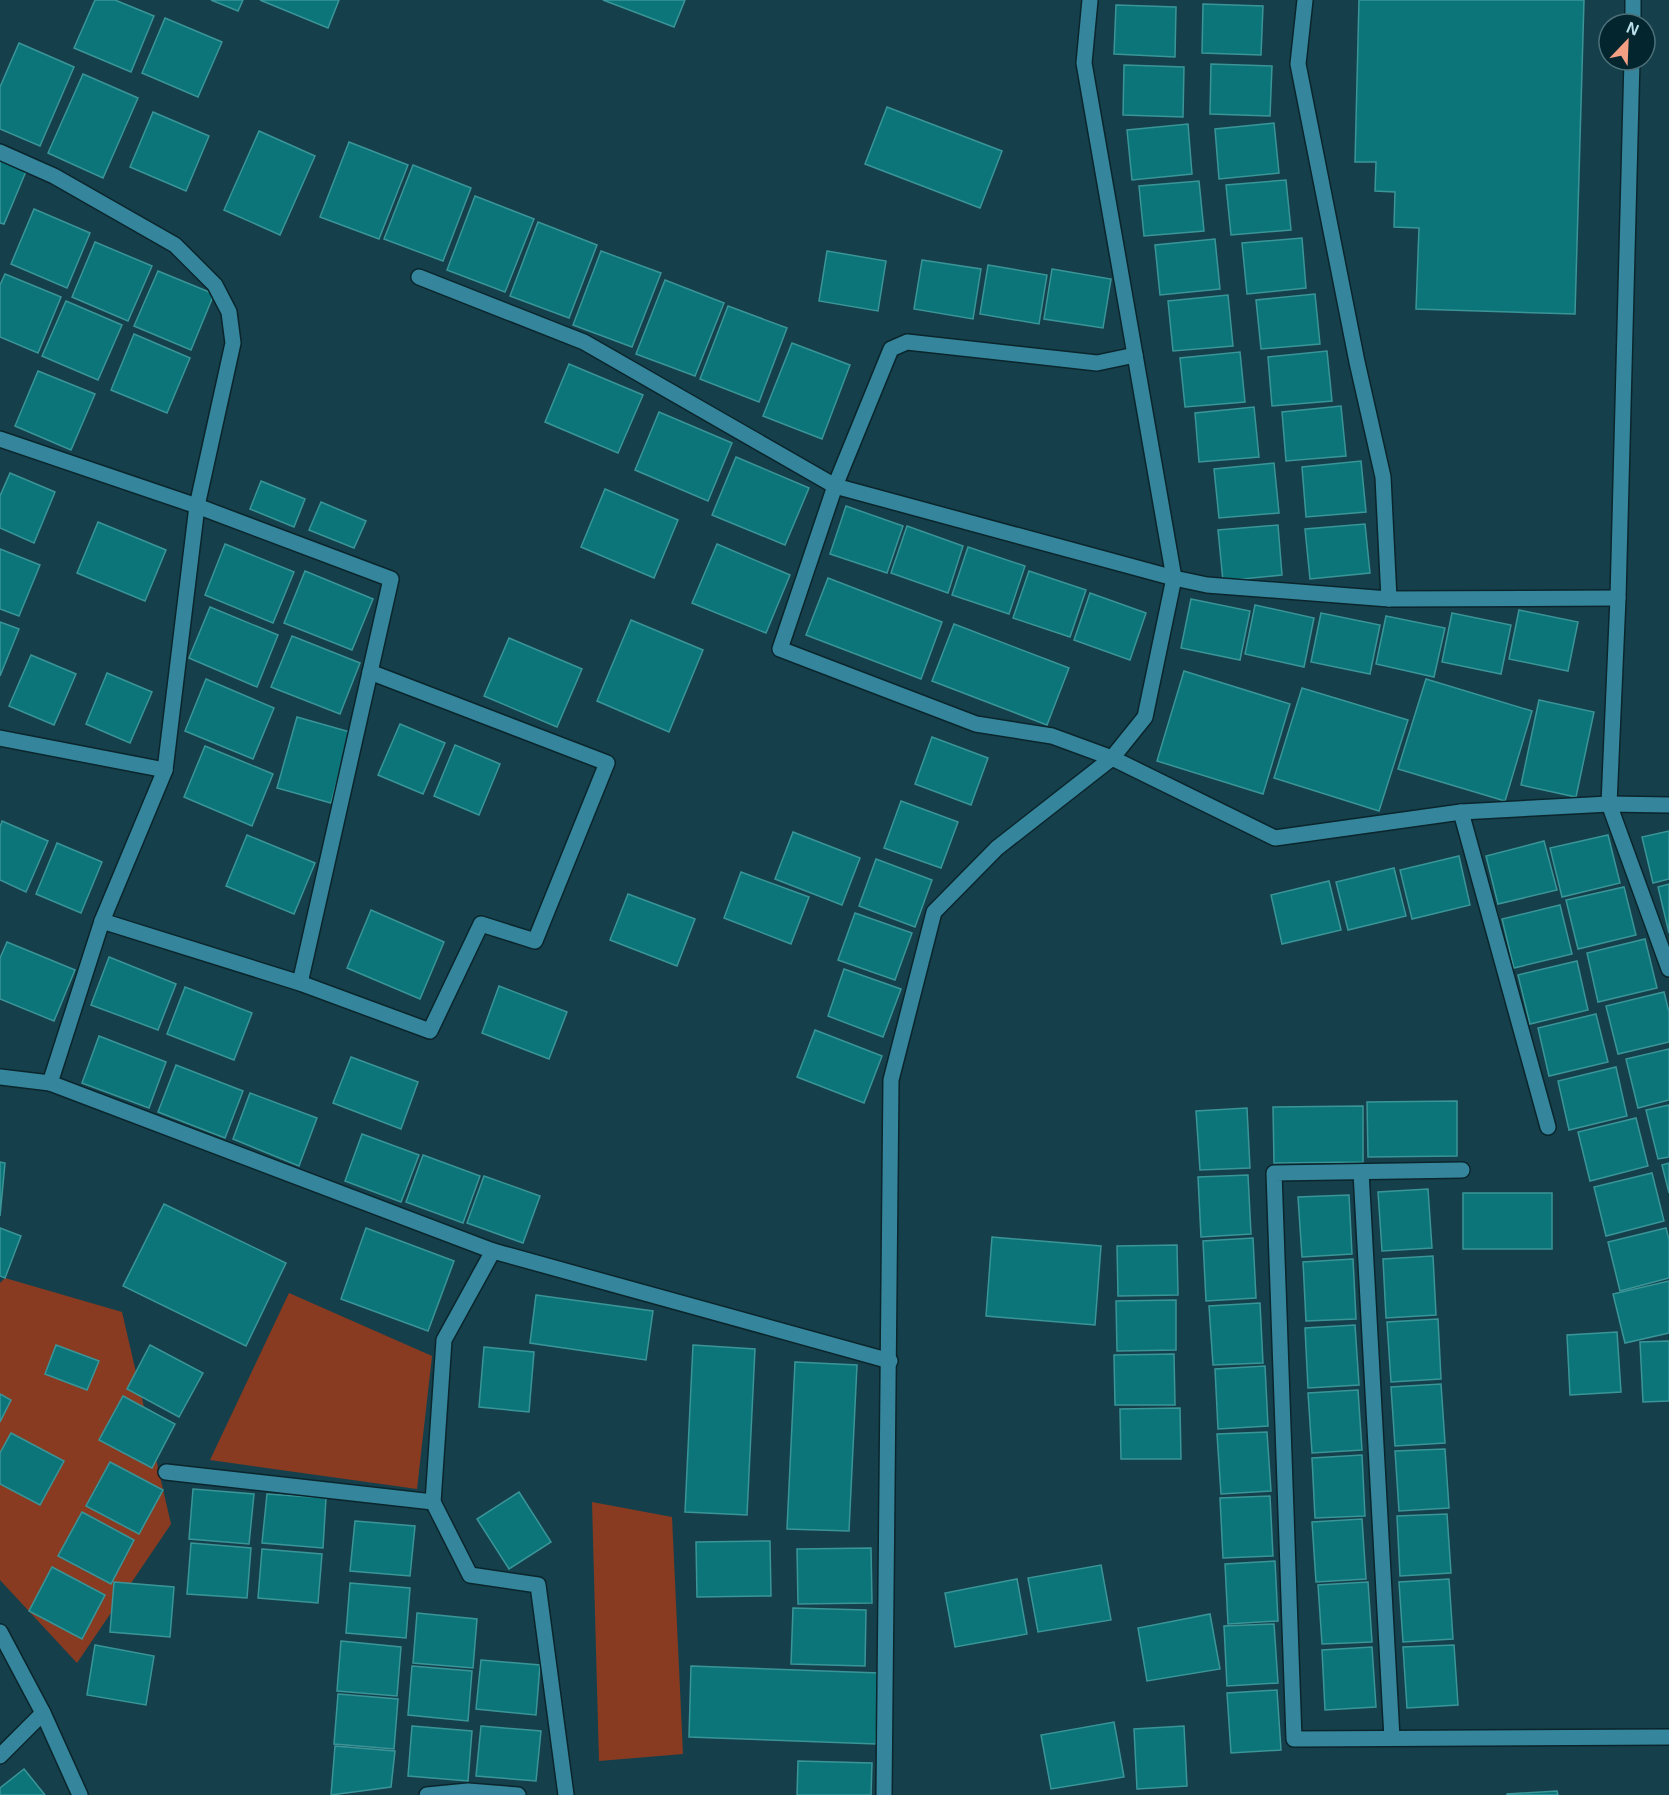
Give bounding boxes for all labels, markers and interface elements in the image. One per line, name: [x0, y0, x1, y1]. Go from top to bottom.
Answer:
north arrow: [1597, 12, 1657, 72]
text: N: [1624, 19, 1641, 39]

